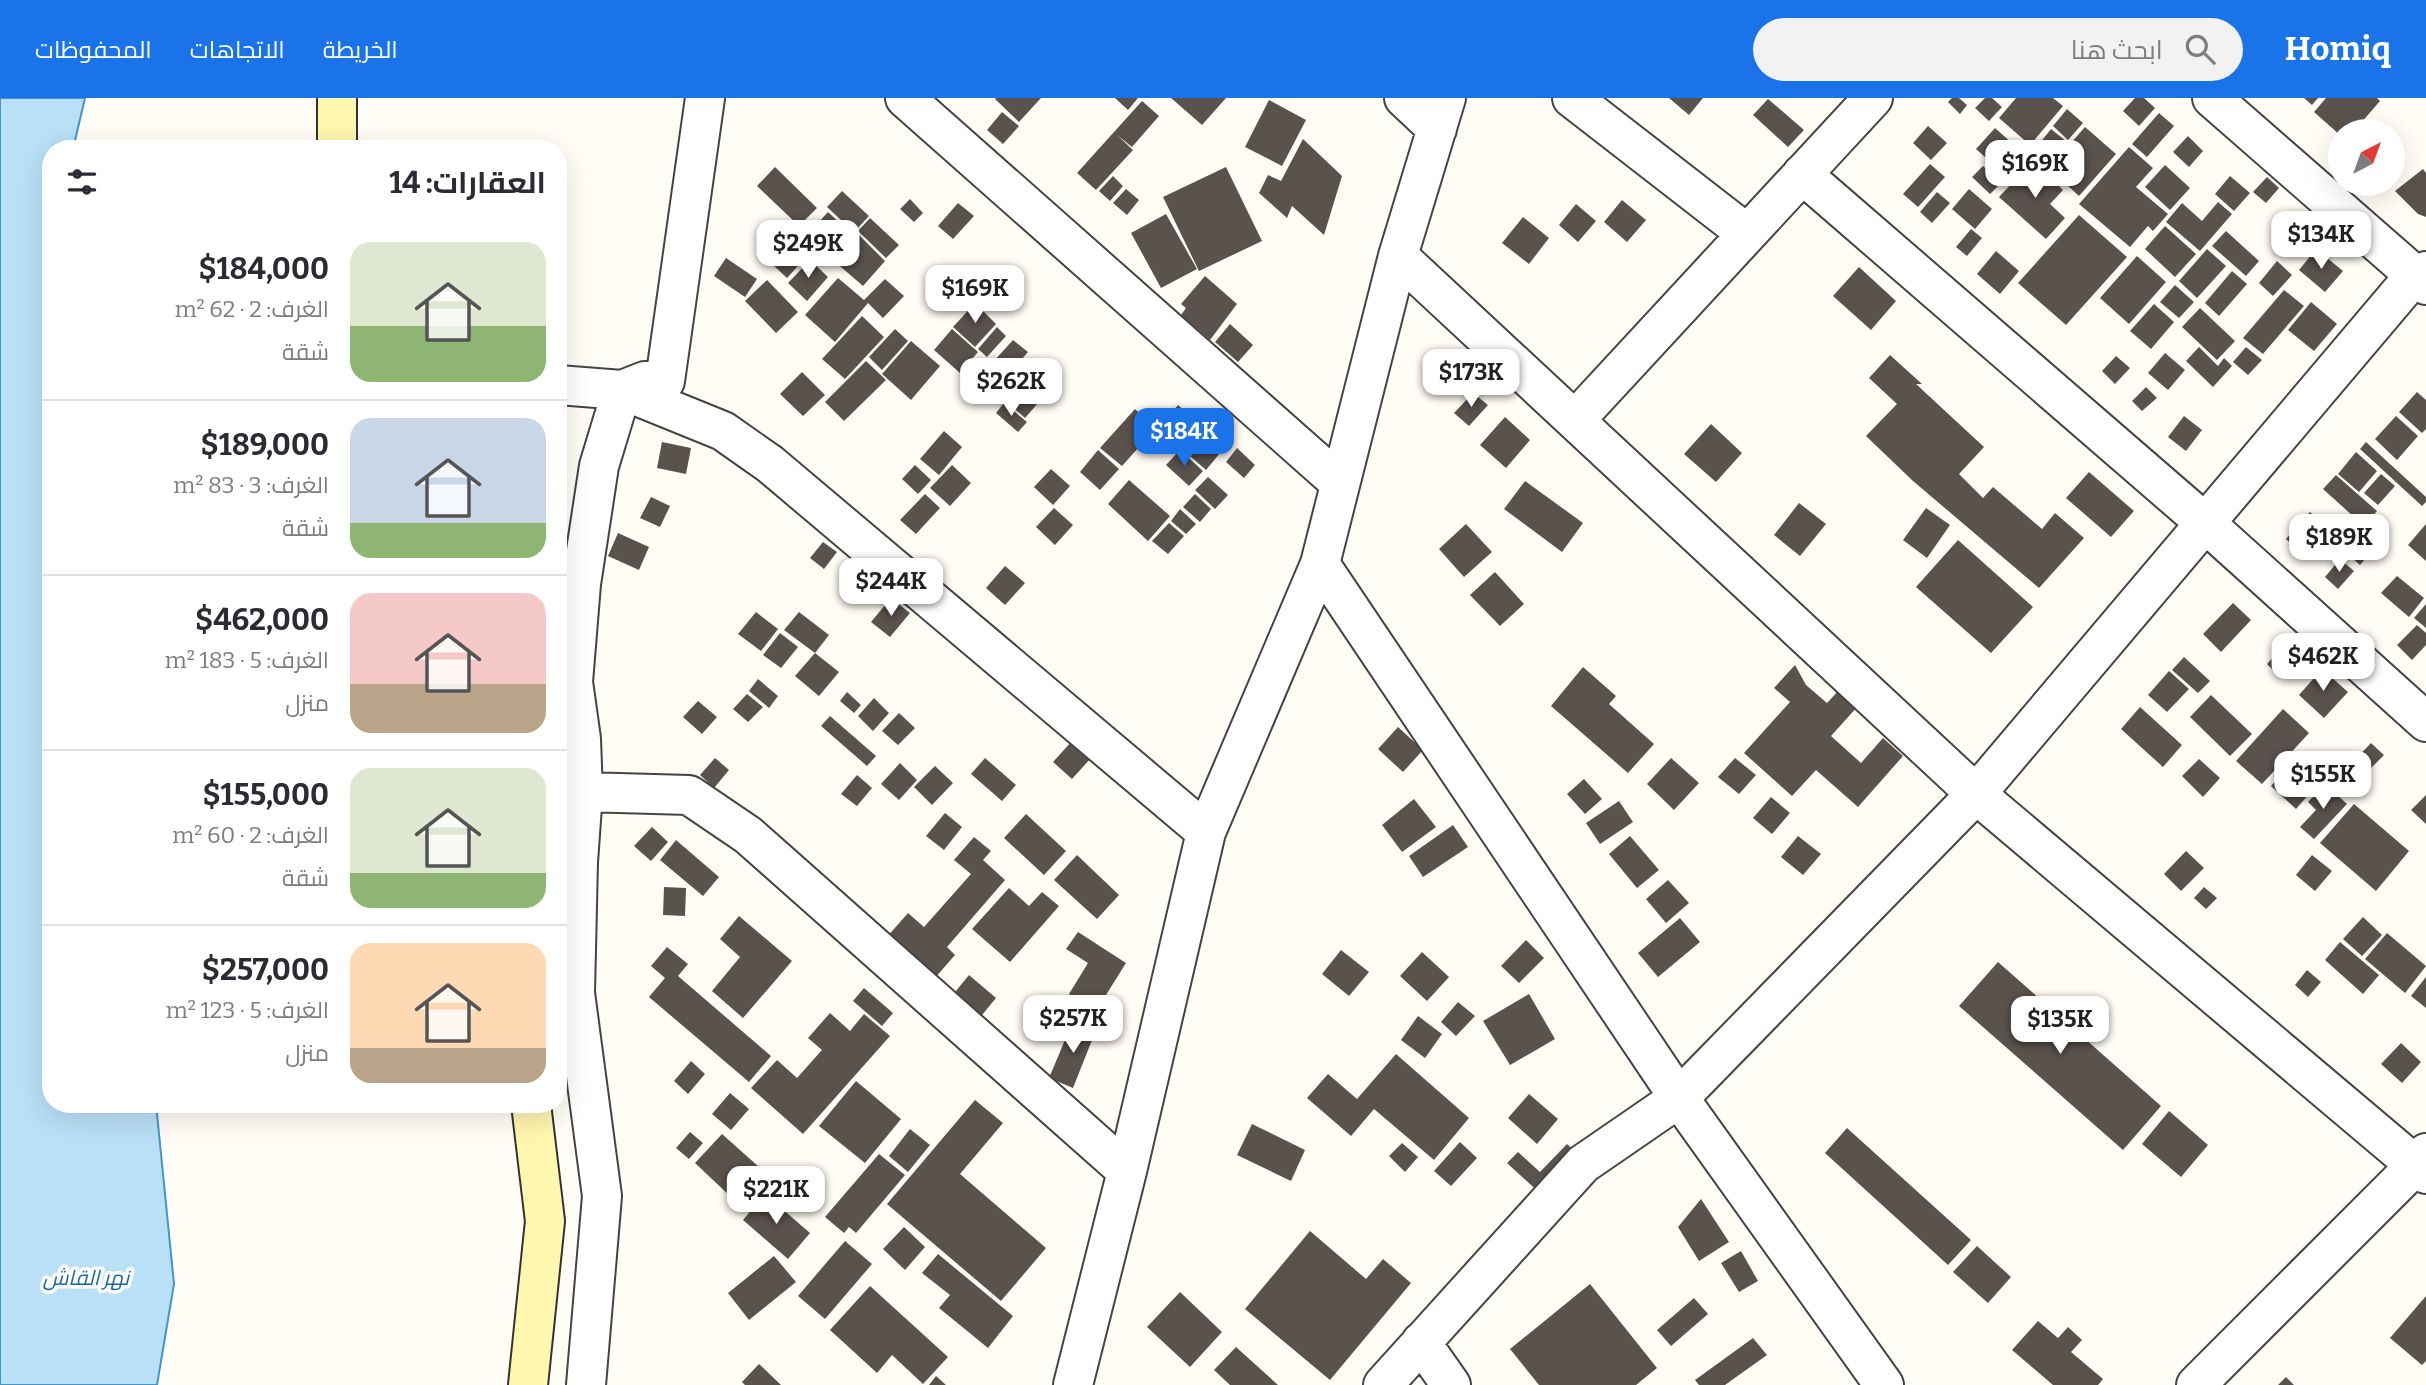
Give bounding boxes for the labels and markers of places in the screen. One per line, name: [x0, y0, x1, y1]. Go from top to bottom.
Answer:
pin: $169K: [1986, 140, 2084, 200]
pin: $134K: [2272, 212, 2370, 271]
pin: $249K: [759, 220, 857, 280]
pin: $169K: [926, 266, 1024, 325]
pin: $173K: [1422, 350, 1520, 409]
pin: $262K: [962, 358, 1060, 418]
pin: $184K: [1135, 408, 1233, 468]
pin: $189K: [2290, 514, 2388, 574]
pin: $244K: [842, 559, 940, 618]
pin: $462K: [2274, 634, 2372, 693]
pin: $155K: [2274, 752, 2372, 811]
pin: $257K: [1024, 996, 1122, 1055]
pin: $135K: [2011, 996, 2109, 1056]
pin: $221K: [727, 1166, 825, 1226]

